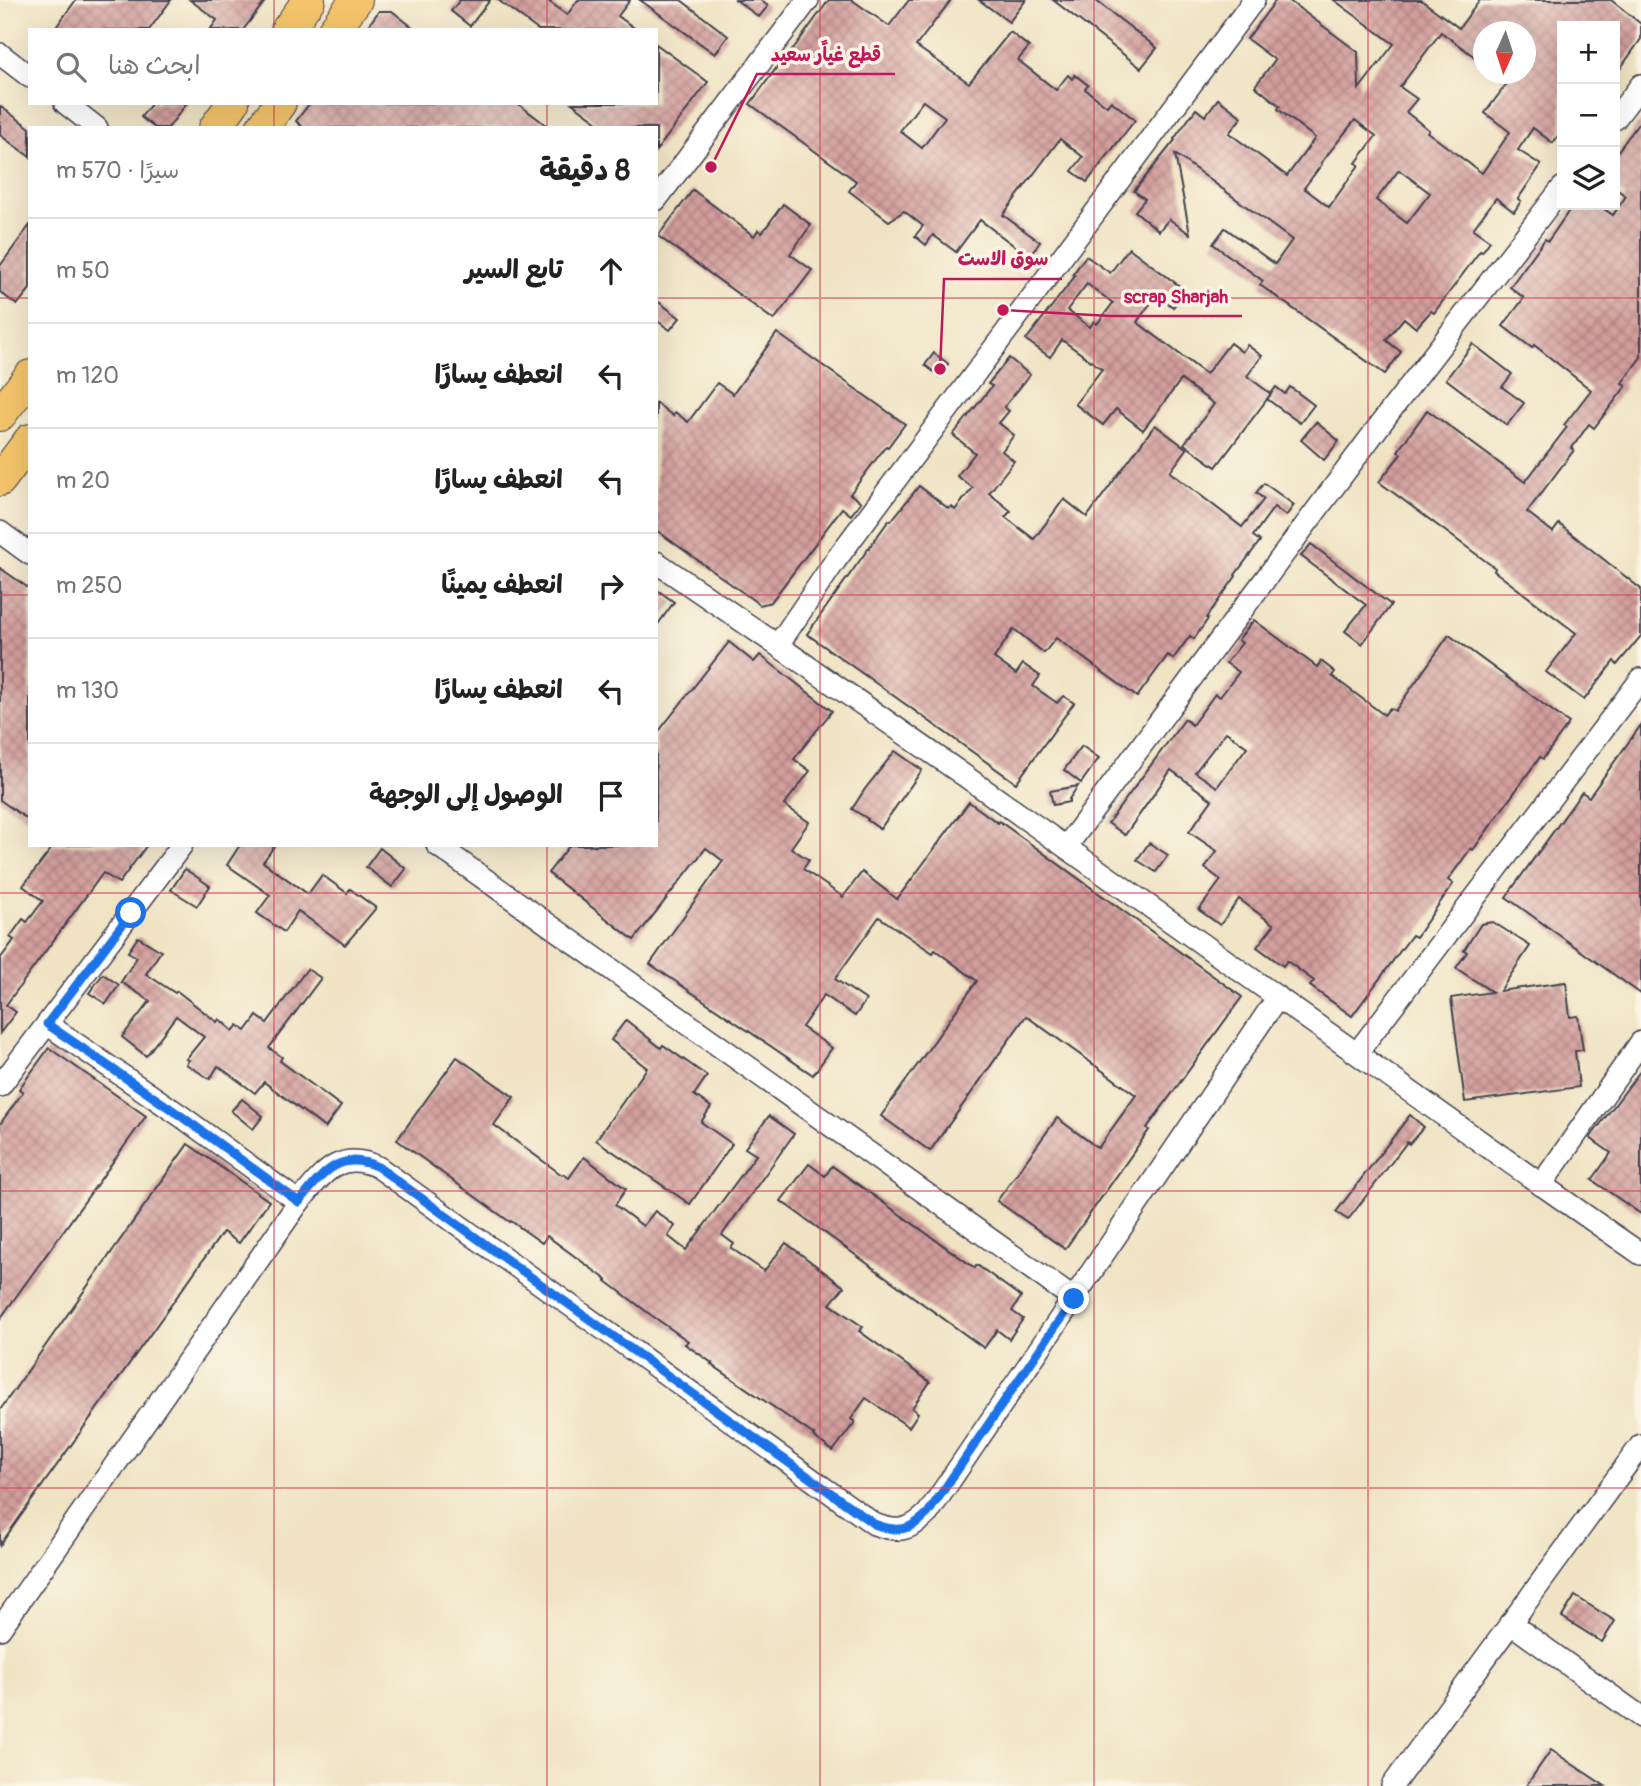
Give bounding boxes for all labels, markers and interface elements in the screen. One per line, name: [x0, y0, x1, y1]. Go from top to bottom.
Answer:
north arrow: [1473, 21, 1536, 84]
map controls: [1557, 21, 1620, 210]
button: +: [1557, 21, 1620, 84]
search box: [28, 28, 658, 105]
callout: قطع غياًًر سعيد: [757, 34, 895, 74]
text: قطع غياًًر سعيد: [771, 39, 881, 68]
icon: search: [52, 48, 90, 86]
text: ابحث هنا: [108, 50, 201, 82]
button: −: [1557, 84, 1620, 147]
button: layers: [1557, 147, 1620, 210]
text: 8 دقيقة: [539, 152, 630, 189]
text: سيرًا · 570 m: [56, 156, 179, 185]
callout: سوق الاست: [944, 239, 1062, 279]
text: سوق الاست: [958, 247, 1048, 271]
icon: ahead: [592, 252, 630, 290]
text: تابع السير: [465, 254, 563, 286]
text: 50 m: [56, 256, 110, 285]
callout: scrap Sharjah: [1110, 276, 1242, 316]
text: scrap Sharjah: [1124, 285, 1228, 309]
icon: left: [592, 357, 630, 395]
text: انعطف يسارًا: [434, 359, 563, 391]
text: 120 m: [56, 361, 119, 390]
icon: left: [592, 462, 630, 500]
text: انعطف يسارًا: [434, 464, 563, 496]
text: 20 m: [56, 466, 110, 495]
icon: right: [592, 567, 630, 605]
text: انعطف يمينًا: [441, 569, 563, 601]
text: 250 m: [56, 571, 122, 600]
icon: left: [592, 672, 630, 710]
text: انعطف يسارًا: [434, 674, 563, 706]
text: 130 m: [56, 676, 119, 705]
icon: arrive: [592, 777, 630, 815]
text: الوصول إلى الوجهة: [369, 779, 563, 811]
route start: [115, 897, 146, 928]
route end: [1058, 1283, 1089, 1314]

